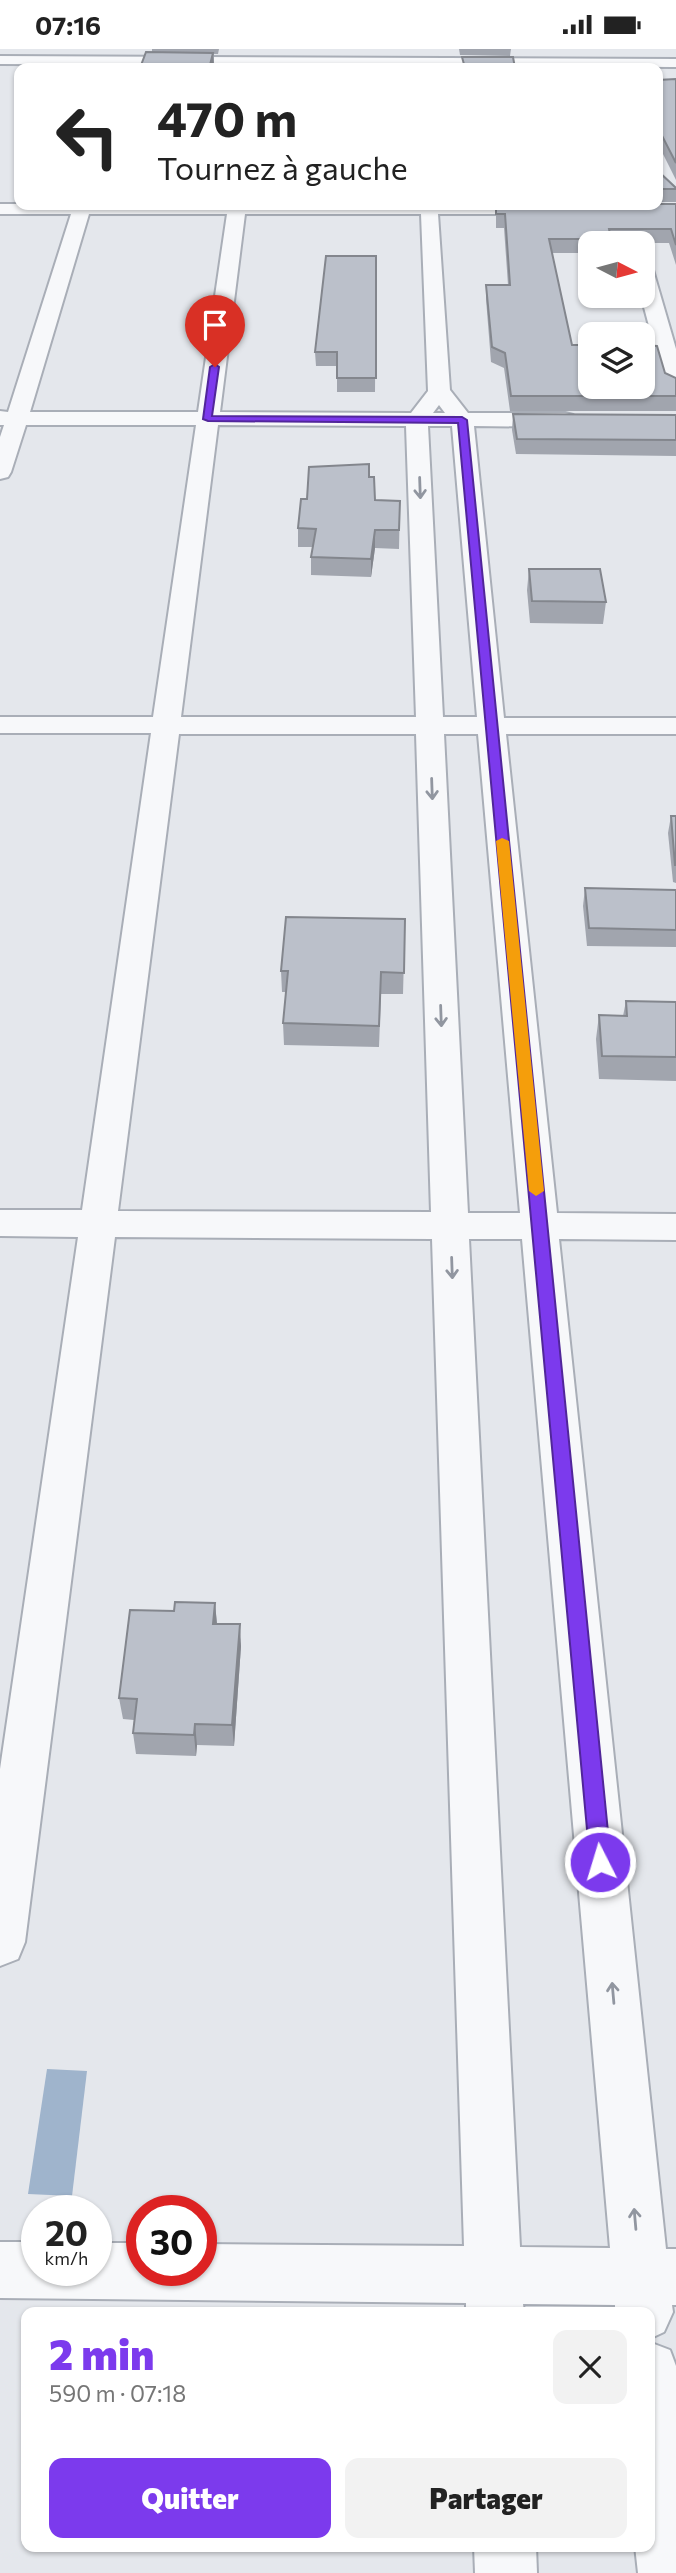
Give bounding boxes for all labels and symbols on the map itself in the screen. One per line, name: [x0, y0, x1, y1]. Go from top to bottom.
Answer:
north arrow: [578, 231, 654, 308]
pin: [185, 295, 245, 367]
one-way arrow: [413, 476, 426, 499]
one-way arrow: [425, 777, 438, 800]
one-way arrow: [435, 1004, 448, 1027]
one-way arrow: [445, 1256, 458, 1279]
position arrow: [563, 1825, 637, 1899]
one-way arrow: [606, 1982, 619, 2005]
speed limit sign: 30: [126, 2195, 217, 2286]
one-way arrow: [628, 2209, 641, 2231]

